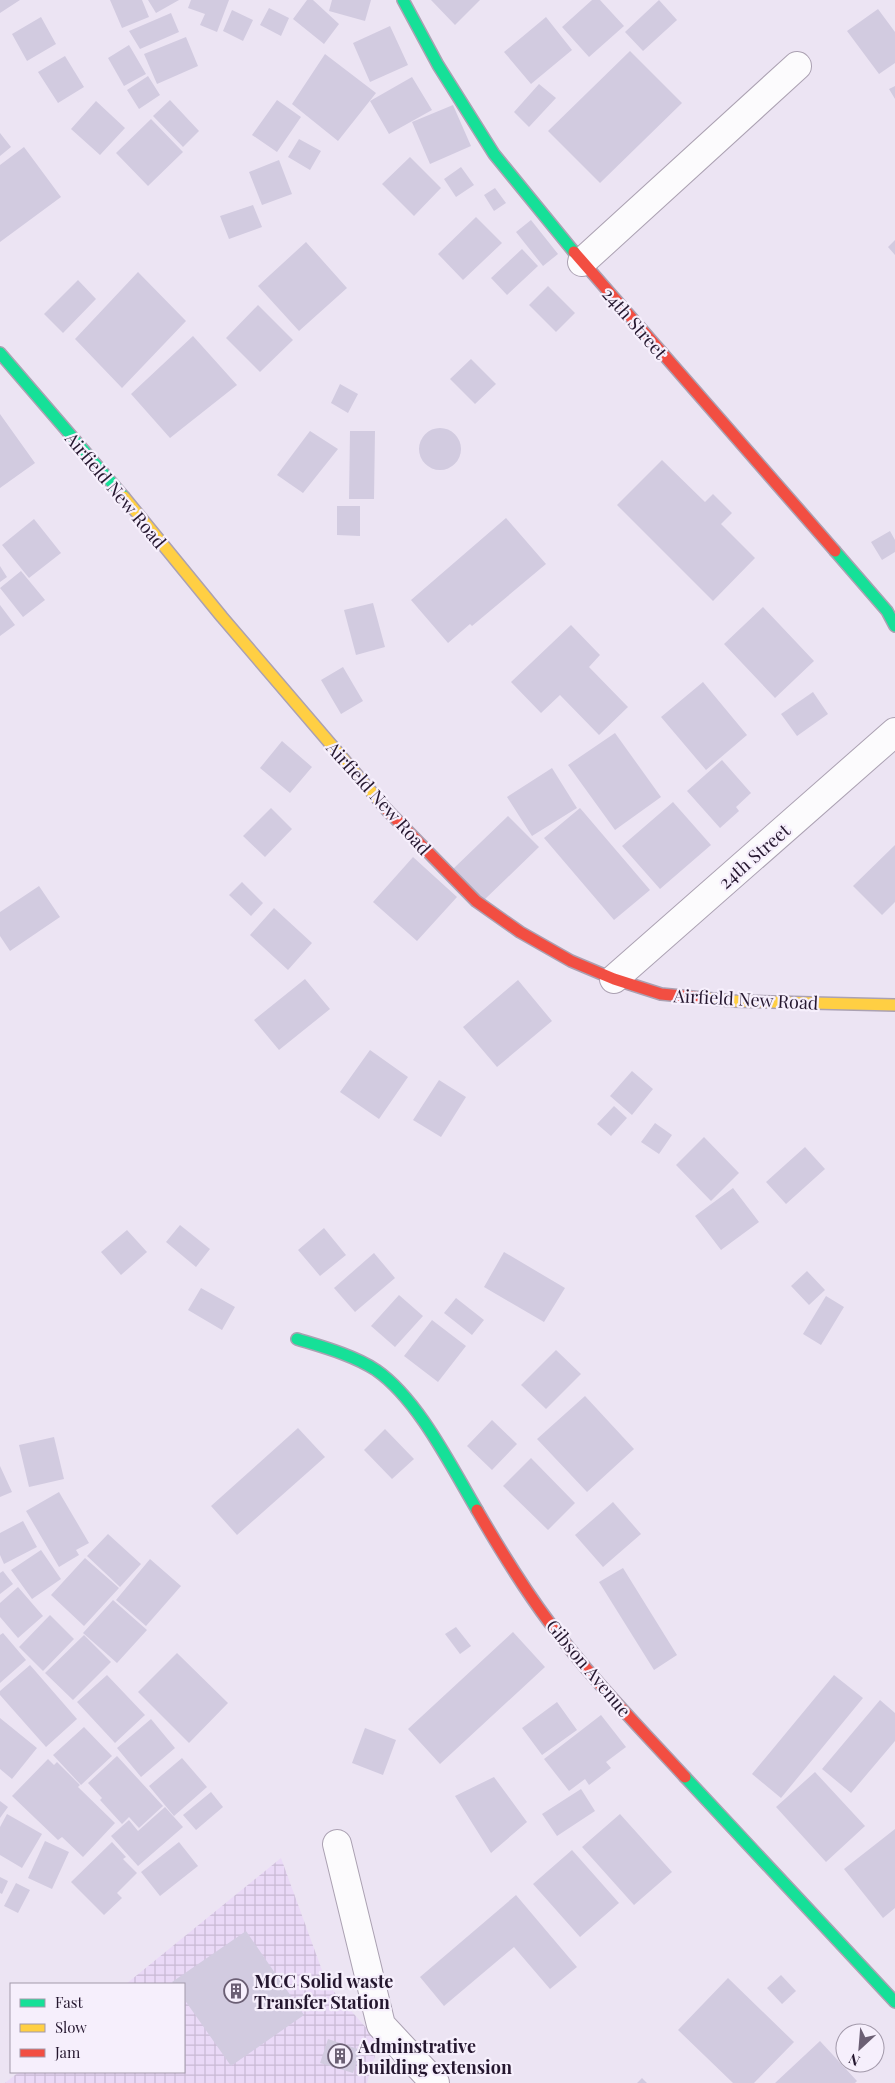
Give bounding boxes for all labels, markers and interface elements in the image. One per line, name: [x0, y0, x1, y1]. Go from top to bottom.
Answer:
street label: 24th Street: [597, 282, 673, 364]
street label: Airfield New Road: [60, 426, 172, 554]
street label: Airfield New Road: [321, 735, 437, 860]
street label: 24th Street: [713, 818, 795, 894]
street label: Airfield New Road: [672, 983, 820, 1015]
street label: Gibson Avenue: [541, 1614, 637, 1722]
place label: MCC Solid waste Transfer Station: [254, 1969, 393, 2014]
building icon: MCC Solid waste Transfer Station: [223, 1978, 249, 2004]
legend: [10, 1983, 185, 2073]
text: Fast: [55, 1992, 84, 2012]
text: Slow: [55, 2017, 87, 2037]
north arrow: [835, 2023, 885, 2073]
place label: Adminstrative building extension: [357, 2034, 512, 2079]
text: Jam: [54, 2042, 81, 2062]
building icon: Adminstrative building extension: [327, 2043, 353, 2069]
text: N: [845, 2049, 863, 2071]

